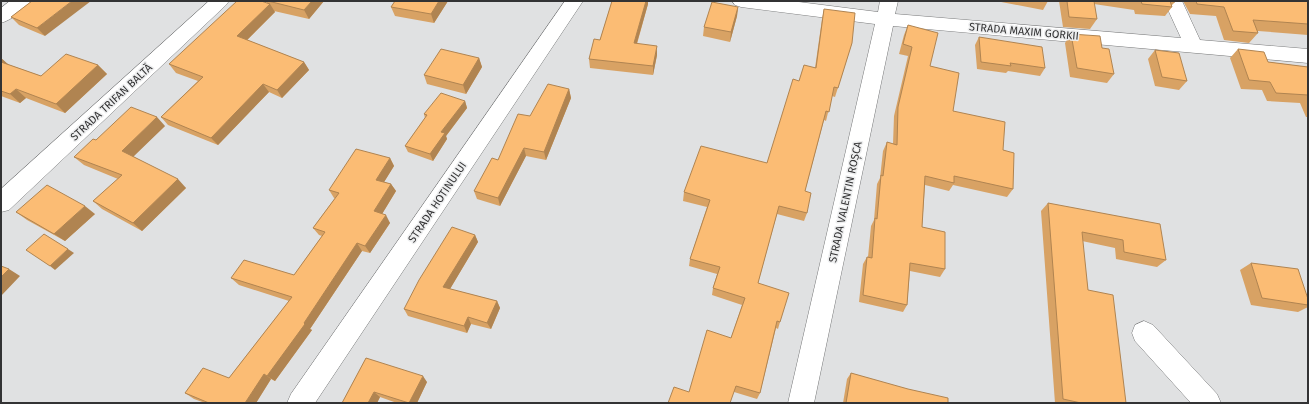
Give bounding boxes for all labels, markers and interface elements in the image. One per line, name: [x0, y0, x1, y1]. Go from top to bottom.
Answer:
street label: STRADA MAXIM GORKII: [968, 20, 1079, 43]
street label: STRADA TRIFAN BALTĂ: [68, 61, 155, 144]
street label: STRADA VALENTIN ROȘCA: [826, 140, 865, 264]
street label: STRADA HOTINULUI: [406, 159, 469, 245]

